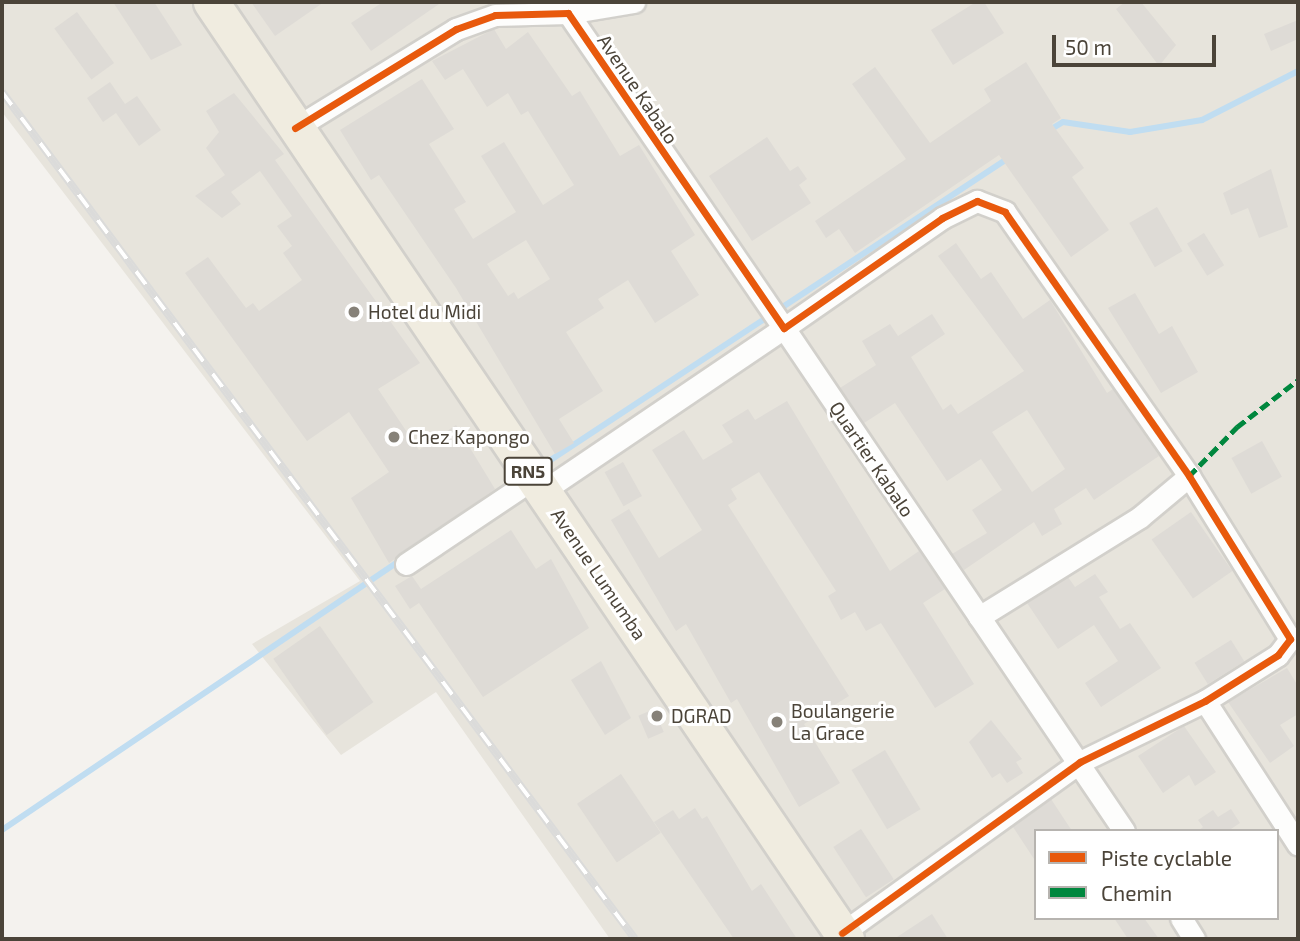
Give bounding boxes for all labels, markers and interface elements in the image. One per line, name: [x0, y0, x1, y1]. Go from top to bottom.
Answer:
scale bar: [1055, 21, 1220, 65]
street label: Avenue Kabalo: [593, 30, 683, 148]
text: 50 m: [1065, 34, 1112, 59]
place label: Hotel du Midi: [368, 301, 482, 323]
marker: Hotel du Midi: [346, 304, 362, 320]
street label: Quartier Kabalo: [825, 397, 919, 521]
place label: Chez Kapongo: [408, 426, 530, 448]
marker: Chez Kapongo: [386, 429, 402, 445]
road number: RN5: [504, 457, 552, 486]
street label: Avenue Lumumba: [547, 504, 651, 644]
place label: Boulangerie La Grace: [791, 700, 895, 744]
place label: DGRAD: [671, 705, 732, 727]
marker: DGRAD: [649, 708, 665, 724]
marker: Boulangerie La Grace: [769, 714, 785, 730]
legend: [1034, 829, 1279, 920]
text: Piste cyclable: [1101, 845, 1232, 870]
text: Chemin: [1101, 880, 1172, 905]

